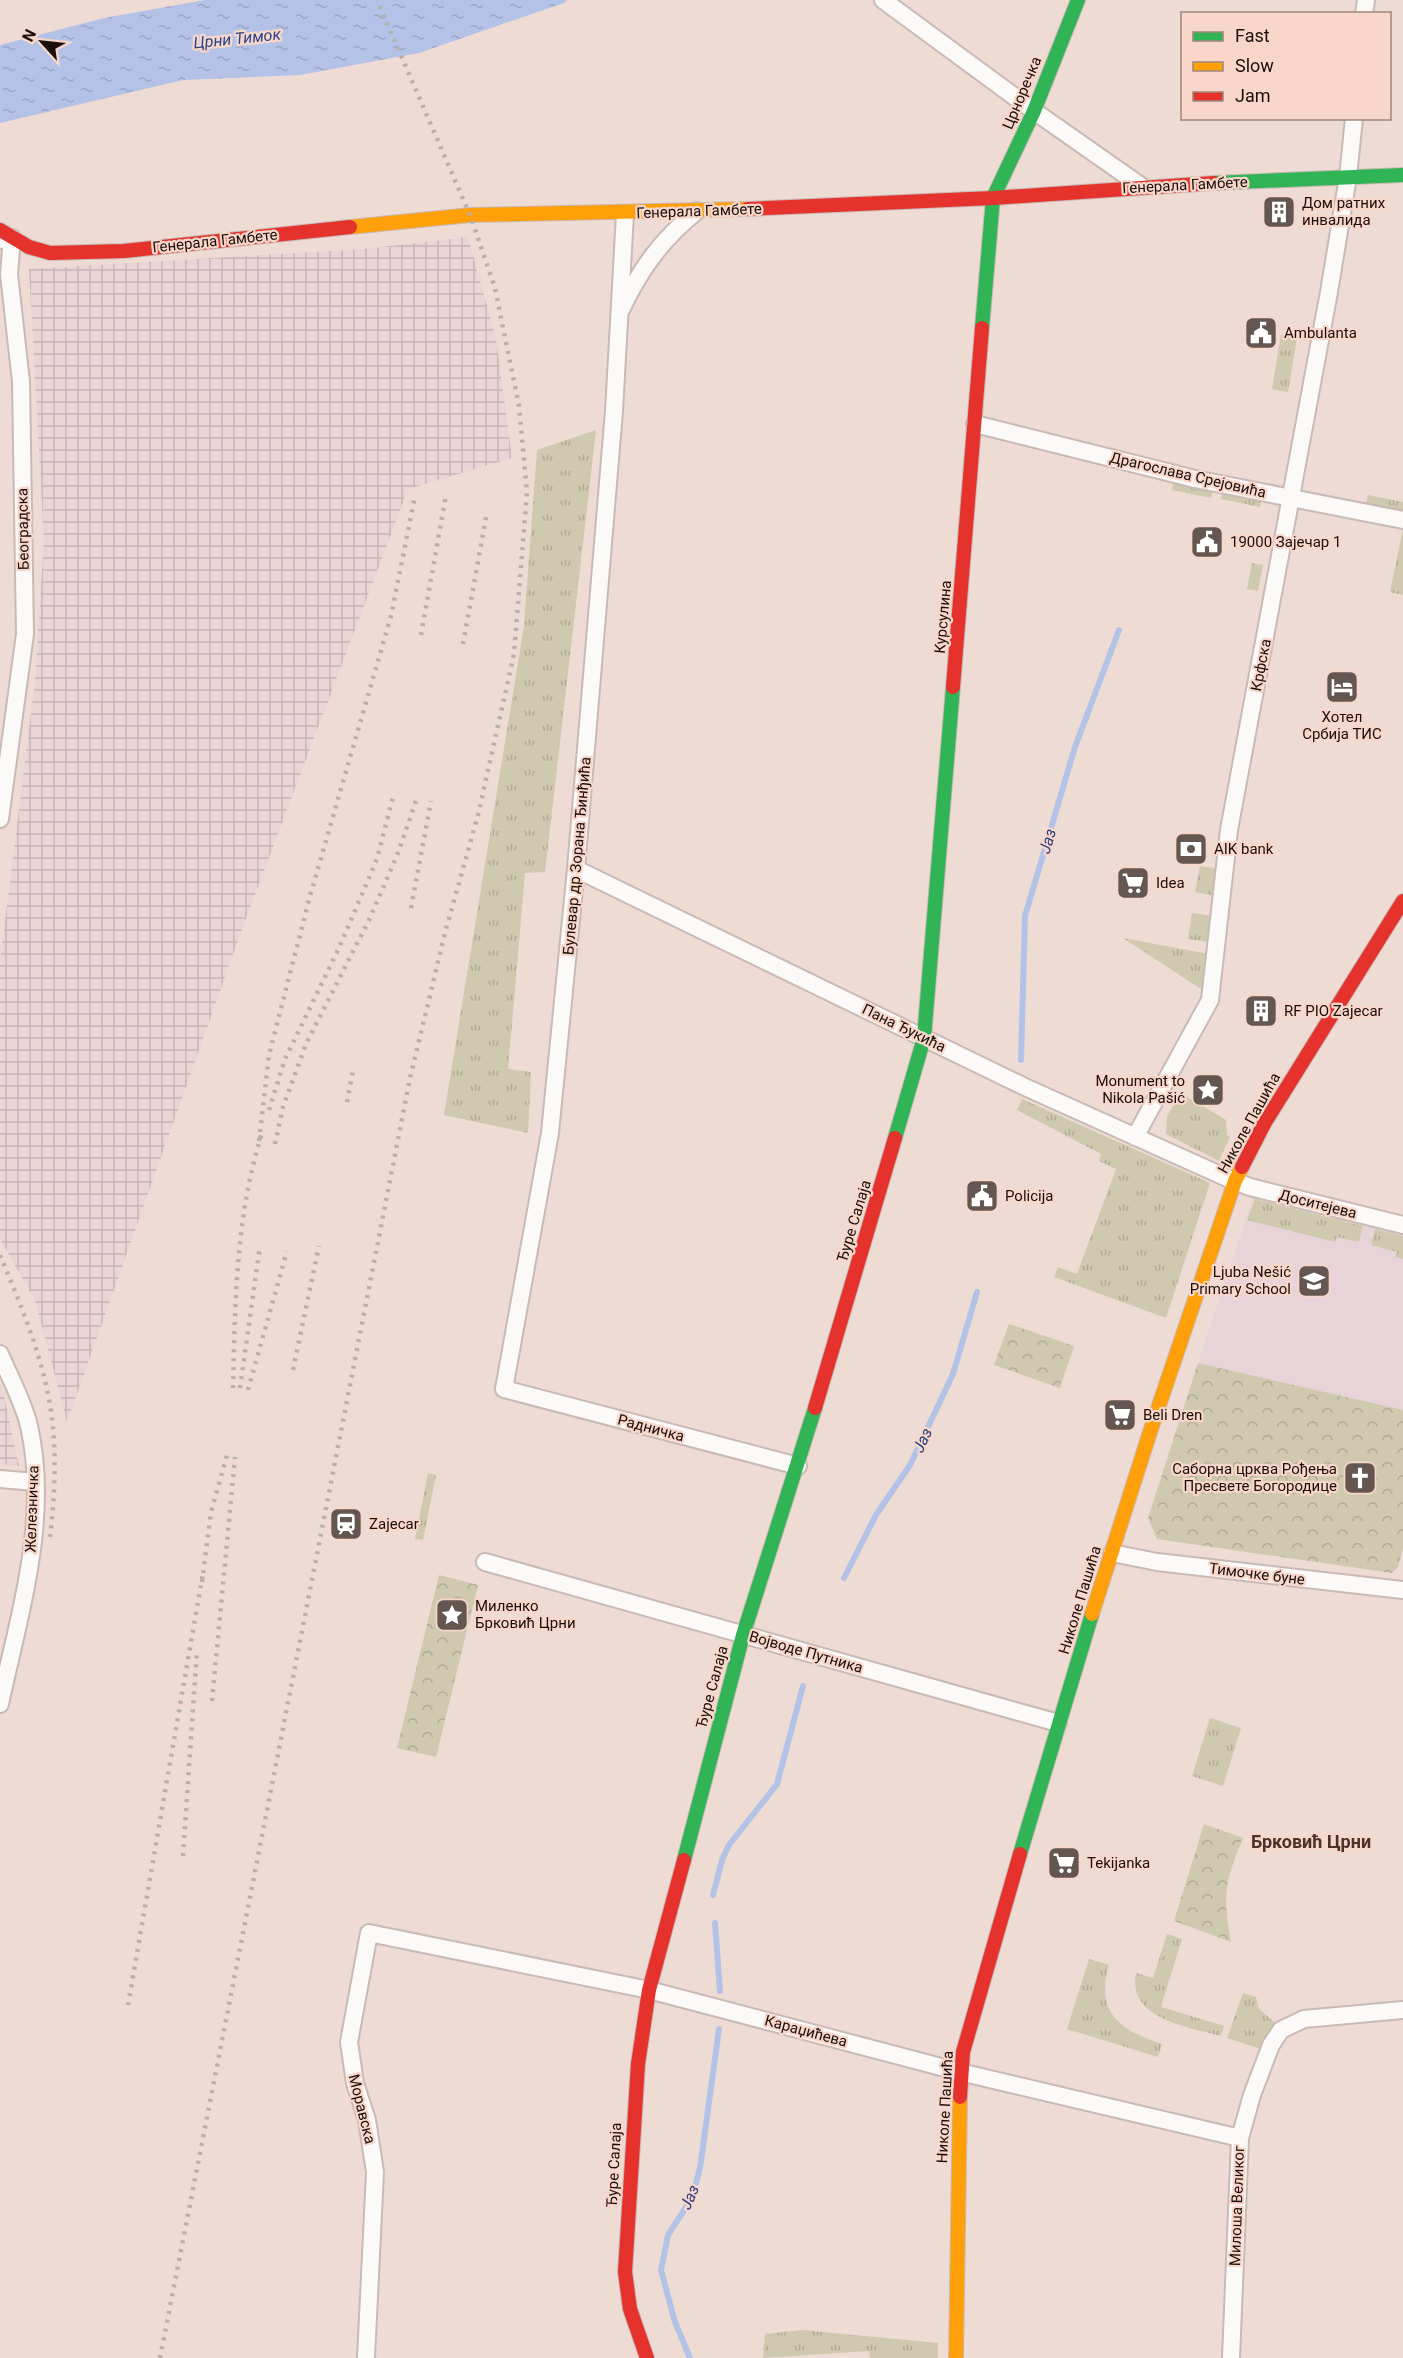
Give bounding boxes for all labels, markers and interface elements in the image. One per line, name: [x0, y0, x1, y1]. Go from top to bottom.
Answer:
north arrow: [12, 12, 72, 72]
legend: [1181, 12, 1391, 120]
water label: Црни Тимок: [192, 24, 282, 53]
text: Fast: [1235, 25, 1270, 46]
text: N: [18, 26, 40, 45]
street label: Црноречка: [999, 54, 1045, 132]
text: Slow: [1235, 55, 1274, 76]
text: Jam: [1235, 85, 1271, 106]
street label: Генерала Гамбете: [1122, 173, 1248, 197]
building icon: Дом ратних инвалида: [1261, 194, 1297, 230]
place label: Дом ратних инвалида: [1302, 194, 1386, 229]
street label: Генерала Гамбете: [636, 200, 762, 222]
street label: Генерала Гамбете: [152, 225, 278, 257]
public building icon: Ambulanta: [1243, 315, 1279, 351]
place label: Ambulanta: [1284, 324, 1357, 342]
street label: Драгослава Срејовића: [1108, 448, 1268, 502]
street label: Београдска: [13, 488, 33, 570]
public building icon: 19000 Зајечар 1: [1189, 524, 1225, 560]
place label: 19000 Зајечар 1: [1230, 533, 1341, 551]
street label: Курсулина: [931, 580, 955, 654]
street label: Крфска: [1247, 637, 1275, 693]
hotel icon: Хотел Србија ТИС: [1324, 669, 1360, 705]
place label: Хотел Србија ТИС: [1302, 708, 1382, 743]
street label: Булевар др Зорана Ђинђића: [559, 756, 595, 956]
water label: Јаз: [1035, 826, 1060, 856]
bank icon: AIK bank: [1173, 831, 1209, 867]
place label: AIK bank: [1214, 840, 1274, 858]
supermarket icon: Idea: [1115, 865, 1151, 901]
place label: Idea: [1156, 874, 1185, 892]
building icon: RF PIO Zajecar: [1243, 993, 1279, 1029]
street label: Пана Ђукића: [859, 1000, 949, 1056]
place label: RF PIO Zajecar: [1284, 1002, 1383, 1020]
street label: Николе Пашића: [1214, 1069, 1284, 1177]
place label: Monument to Nikola Pašić: [1095, 1072, 1185, 1107]
place icon: Monument to Nikola Pašić: [1190, 1072, 1226, 1108]
street label: Ђуре Салаја: [833, 1178, 875, 1264]
public building icon: Policija: [964, 1178, 1000, 1214]
street label: Доситејева: [1277, 1186, 1359, 1222]
place label: Policija: [1005, 1187, 1053, 1205]
place label: Ljuba Nešić Primary School: [1190, 1263, 1291, 1298]
school or university icon: Ljuba Nešić Primary School: [1296, 1263, 1332, 1299]
supermarket icon: Beli Dren: [1102, 1397, 1138, 1433]
place label: Beli Dren: [1143, 1406, 1202, 1424]
street label: Радничка: [616, 1410, 686, 1446]
water label: Јаз: [909, 1425, 936, 1456]
place label: Саборна црква Рођења Пресвете Богородице: [1172, 1460, 1337, 1495]
church icon: Саборна црква Рођења Пресвете Богородице: [1342, 1460, 1378, 1496]
street label: Железничка: [21, 1465, 43, 1553]
station icon: Zajecar: [328, 1506, 364, 1542]
place label: Zajecar: [369, 1515, 419, 1533]
street label: Николе Пашића: [1055, 1544, 1105, 1656]
street label: Тимочке буне: [1208, 1559, 1306, 1589]
place icon: Миленко Брковић Црни: [434, 1597, 470, 1633]
place label: Миленко Брковић Црни: [475, 1597, 576, 1632]
street label: Војводе Путника: [747, 1627, 865, 1677]
street label: Ђуре Салаја: [692, 1644, 732, 1730]
district label: Брковић Црни: [1251, 1831, 1371, 1852]
supermarket icon: Tekijanka: [1046, 1845, 1082, 1881]
place label: Tekijanka: [1087, 1854, 1150, 1872]
street label: Караџићева: [763, 2011, 849, 2051]
street label: Николе Пашића: [933, 2050, 957, 2164]
street label: Моравска: [345, 2072, 379, 2146]
street label: Ђуре Салаја: [603, 2122, 625, 2208]
street label: Милоша Великог: [1226, 2145, 1248, 2266]
water label: Јаз: [676, 2182, 703, 2212]

